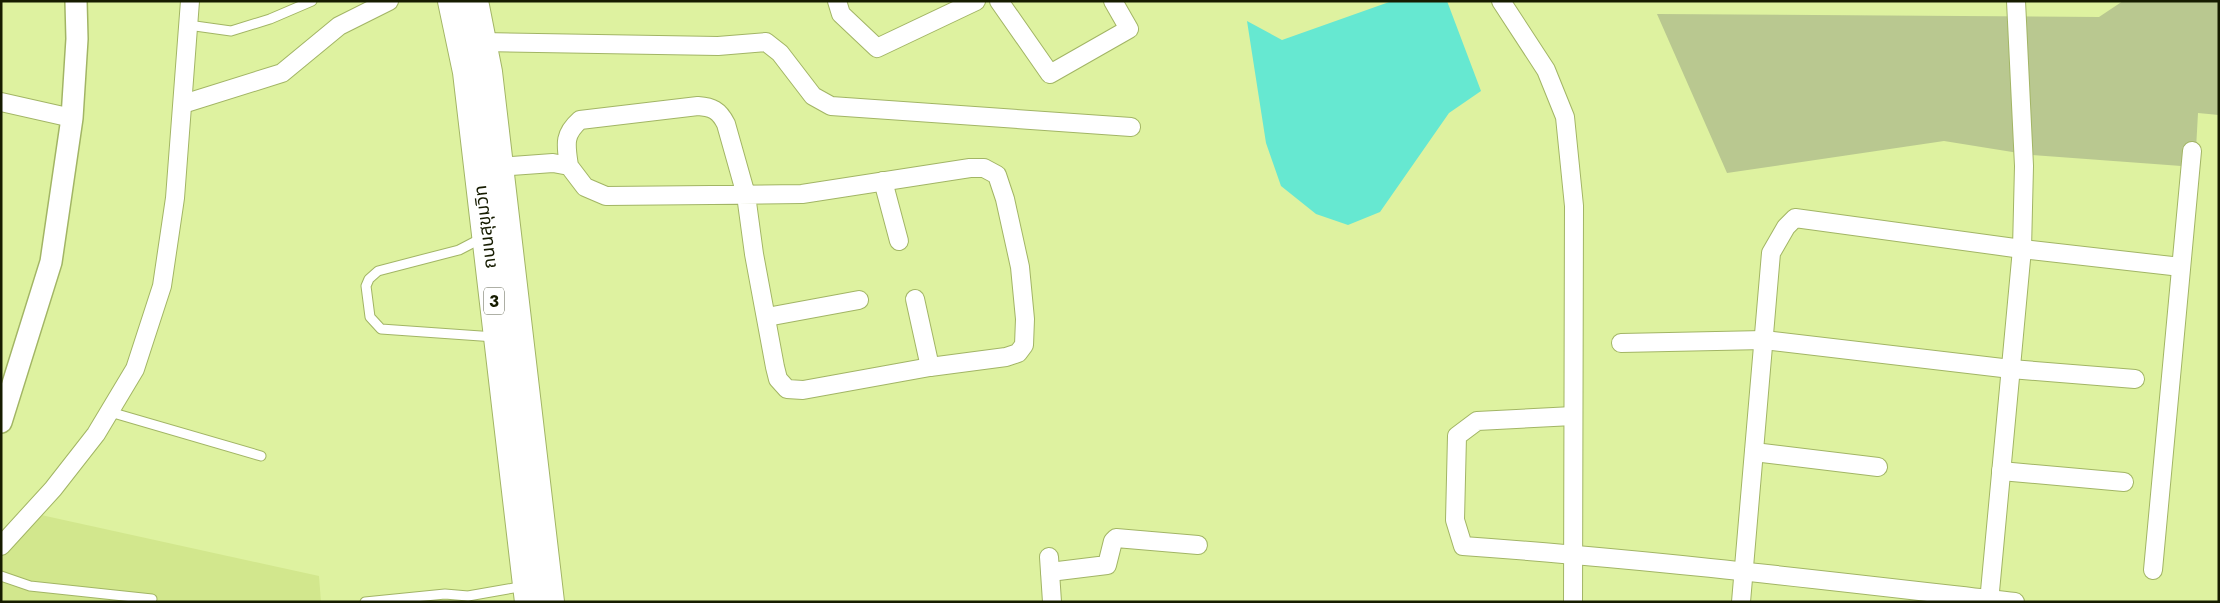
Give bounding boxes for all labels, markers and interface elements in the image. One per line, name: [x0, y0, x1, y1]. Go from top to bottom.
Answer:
street label: ถนนสุขุมวิท: [467, 184, 503, 270]
road number: 3: [484, 288, 504, 314]

